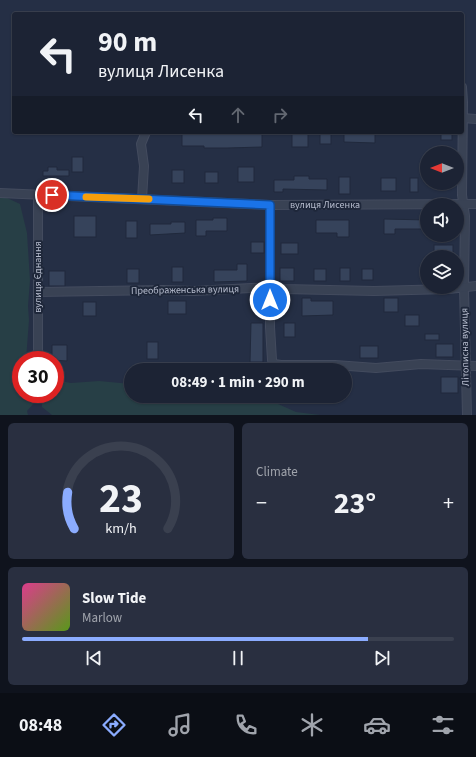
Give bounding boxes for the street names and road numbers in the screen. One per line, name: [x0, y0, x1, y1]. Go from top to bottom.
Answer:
street label: вулиця Лисенка: [290, 198, 360, 212]
street label: вулиця Єднання: [31, 241, 45, 313]
street label: Преображенська вулиця: [131, 282, 239, 298]
street label: Літописна вулиця: [457, 308, 473, 386]

